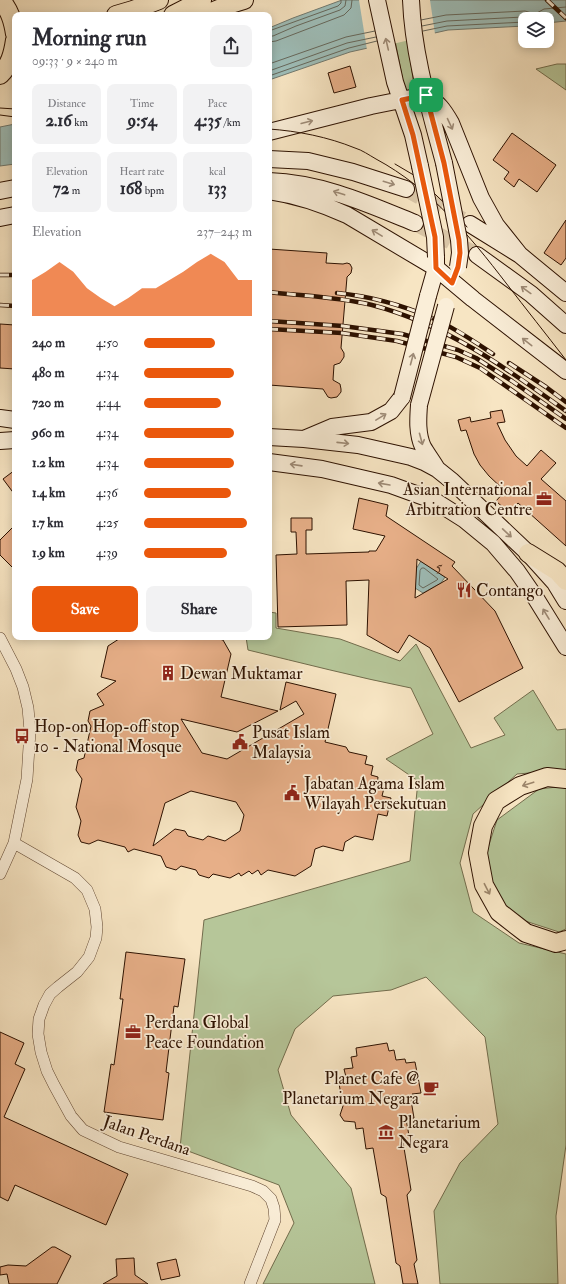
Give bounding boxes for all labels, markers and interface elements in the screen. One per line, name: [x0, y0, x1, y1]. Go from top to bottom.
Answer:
map controls: [518, 12, 554, 48]
button: layers: [518, 12, 554, 48]
text: Morning run: [32, 24, 147, 52]
button: share: [210, 25, 252, 67]
one-way arrow: [382, 38, 390, 51]
text: 09:33 · 9 × 240 m: [32, 53, 117, 69]
pin: [409, 78, 443, 112]
icon: arrive: [415, 84, 437, 106]
text: Distance: [47, 97, 86, 110]
text: Time: [130, 97, 154, 110]
text: Pace: [207, 97, 227, 110]
text: 2.16: [45, 110, 72, 131]
text: 9:54: [127, 110, 157, 131]
text: 4:35: [194, 110, 222, 131]
text: km: [72, 116, 88, 129]
text: /km: [222, 116, 240, 129]
one-way arrow: [300, 118, 313, 125]
one-way arrow: [447, 118, 454, 130]
text: Elevation: [46, 165, 88, 178]
text: Heart rate: [120, 165, 164, 178]
text: kcal: [209, 165, 226, 178]
text: 72: [53, 178, 69, 199]
text: 168: [120, 178, 142, 199]
text: 133: [208, 178, 227, 199]
one-way arrow: [382, 180, 395, 187]
text: m: [69, 184, 80, 197]
text: bpm: [142, 184, 164, 197]
one-way arrow: [333, 189, 346, 196]
text: Elevation: [32, 224, 82, 240]
text: 237–243 m: [196, 224, 252, 240]
one-way arrow: [371, 229, 383, 237]
one-way arrow: [521, 286, 532, 294]
text: 240 m: [32, 335, 65, 351]
text: 4:50: [96, 335, 119, 351]
one-way arrow: [522, 337, 533, 346]
one-way arrow: [408, 353, 416, 366]
text: 480 m: [32, 365, 65, 381]
text: 4:34: [96, 365, 118, 381]
text: 720 m: [32, 395, 64, 411]
text: 4:44: [96, 395, 120, 411]
one-way arrow: [375, 413, 386, 421]
text: 960 m: [32, 425, 65, 441]
text: 4:34: [96, 425, 118, 441]
one-way arrow: [418, 432, 425, 445]
one-way arrow: [336, 439, 349, 447]
text: 1.2 km: [32, 455, 65, 471]
text: 4:34: [96, 455, 118, 471]
one-way arrow: [289, 462, 302, 469]
place label: Asian International Arbitration Centre: [402, 479, 533, 520]
one-way arrow: [378, 480, 391, 488]
text: 1.4 km: [32, 485, 65, 501]
text: 4:36: [96, 485, 118, 501]
office icon: Asian International Arbitration Centre: [535, 490, 553, 508]
text: 1.7 km: [32, 515, 64, 531]
text: 4:25: [96, 515, 119, 531]
one-way arrow: [502, 528, 512, 537]
text: 1.9 km: [32, 545, 65, 561]
text: 4:39: [96, 545, 118, 561]
house number: 5: [436, 558, 443, 577]
place label: Contango: [476, 580, 543, 601]
restaurant icon: Contango: [455, 581, 473, 599]
button: Save: [32, 586, 138, 632]
button: Share: [146, 586, 252, 632]
one-way arrow: [541, 608, 549, 620]
place label: Dewan Muktamar: [180, 663, 303, 684]
building icon: Dewan Muktamar: [159, 664, 177, 682]
place label: Hop-on Hop-off stop 10 - National Mosque: [34, 716, 182, 757]
place label: Pusat Islam Malaysia: [252, 722, 330, 764]
bus stop icon: Hop-on Hop-off stop 10 - National Mosque: [13, 727, 31, 745]
public building icon: Pusat Islam Malaysia: [231, 733, 249, 751]
place label: Jabatan Agama Islam Wilayah Persekutuan: [303, 773, 447, 815]
one-way arrow: [522, 780, 534, 788]
public building icon: Jabatan Agama Islam Wilayah Persekutuan: [283, 784, 301, 802]
one-way arrow: [484, 883, 491, 895]
place label: Perdana Global Peace Foundation: [145, 1012, 265, 1053]
office icon: Perdana Global Peace Foundation: [124, 1023, 142, 1041]
place label: Planet Cafe @ Planetarium Negara: [282, 1068, 420, 1109]
cafe icon: Planet Cafe @ Planetarium Negara: [422, 1079, 440, 1097]
street label: Jalan Perdana: [99, 1110, 194, 1162]
place label: Planetarium Negara: [398, 1112, 480, 1153]
museum icon: Planetarium Negara: [377, 1123, 395, 1141]

